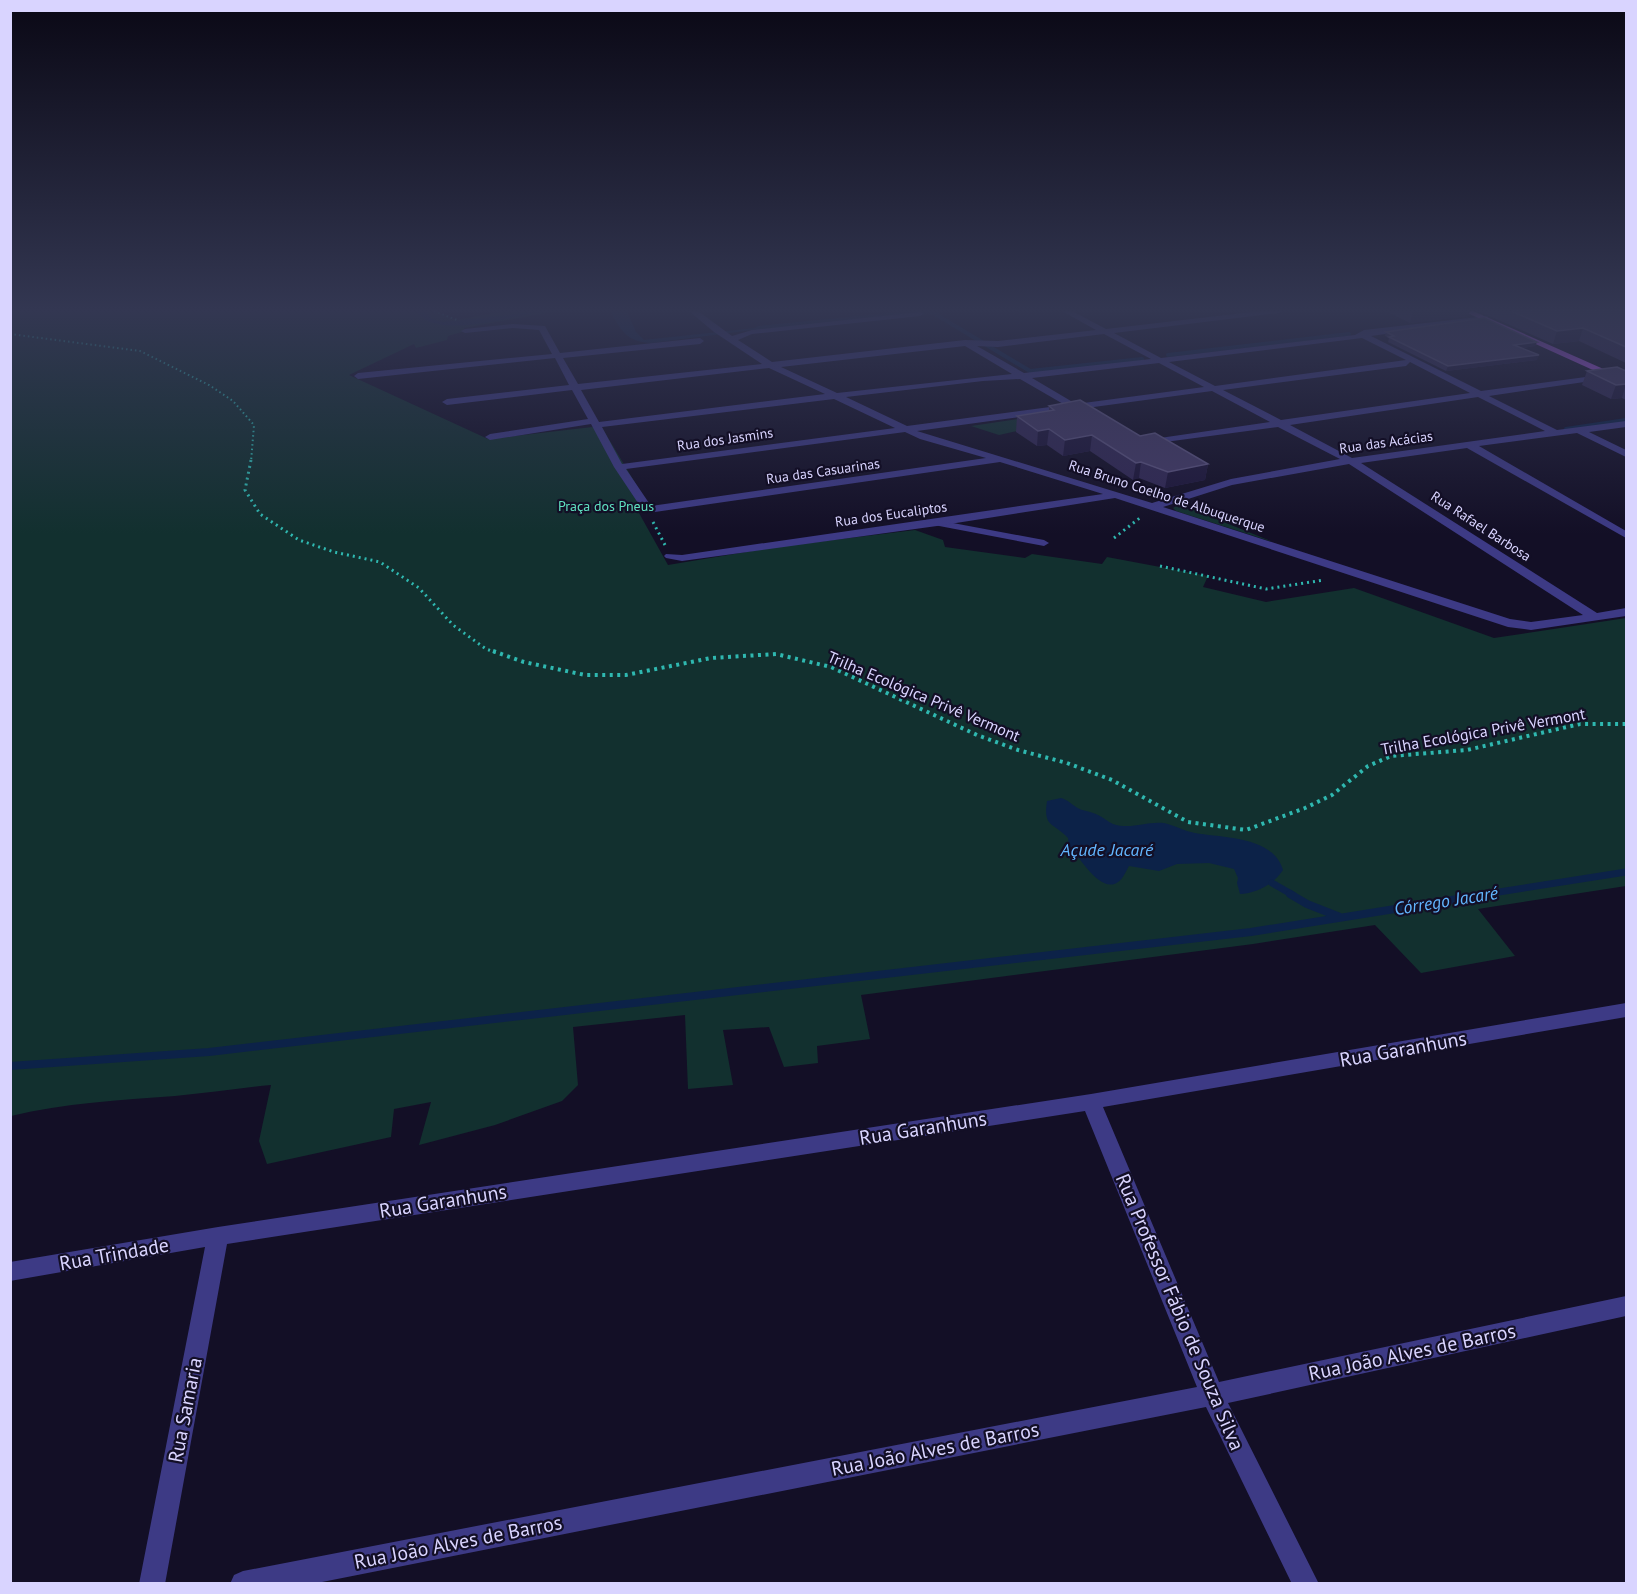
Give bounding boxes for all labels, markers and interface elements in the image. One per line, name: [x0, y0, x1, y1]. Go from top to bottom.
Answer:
street label: Rua dos Jasmins: [676, 423, 774, 455]
street label: Rua das Acácias: [1338, 427, 1434, 457]
street label: Rua das Casuarinas: [765, 454, 881, 488]
street label: Rua Bruno Coelho de Albuquerque: [1067, 456, 1267, 536]
street label: Rua Rafael Barbosa: [1428, 487, 1534, 565]
park label: Praça dos Pneus: [558, 497, 654, 515]
street label: Rua dos Eucaliptos: [834, 497, 948, 531]
street label: Trilha Ecológica Privê Vermont: [825, 646, 1024, 746]
street label: Trilha Ecológica Privê Vermont: [1379, 703, 1587, 759]
water label: Açude Jacaré: [1060, 838, 1154, 861]
water label: Córrego Jacaré: [1392, 881, 1500, 920]
street label: Rua Garanhuns: [1337, 1025, 1469, 1073]
street label: Rua Garanhuns: [857, 1105, 989, 1151]
street label: Rua Professor Fábio de Souza Silva: [1110, 1170, 1250, 1454]
street label: Rua Garanhuns: [377, 1178, 509, 1224]
street label: Rua Trindade: [57, 1232, 171, 1276]
street label: Rua João Alves de Barros: [1306, 1317, 1518, 1387]
street label: Rua Samaria: [162, 1355, 208, 1465]
street label: Rua João Alves de Barros: [829, 1416, 1041, 1482]
street label: Rua João Alves de Barros: [352, 1509, 564, 1575]

